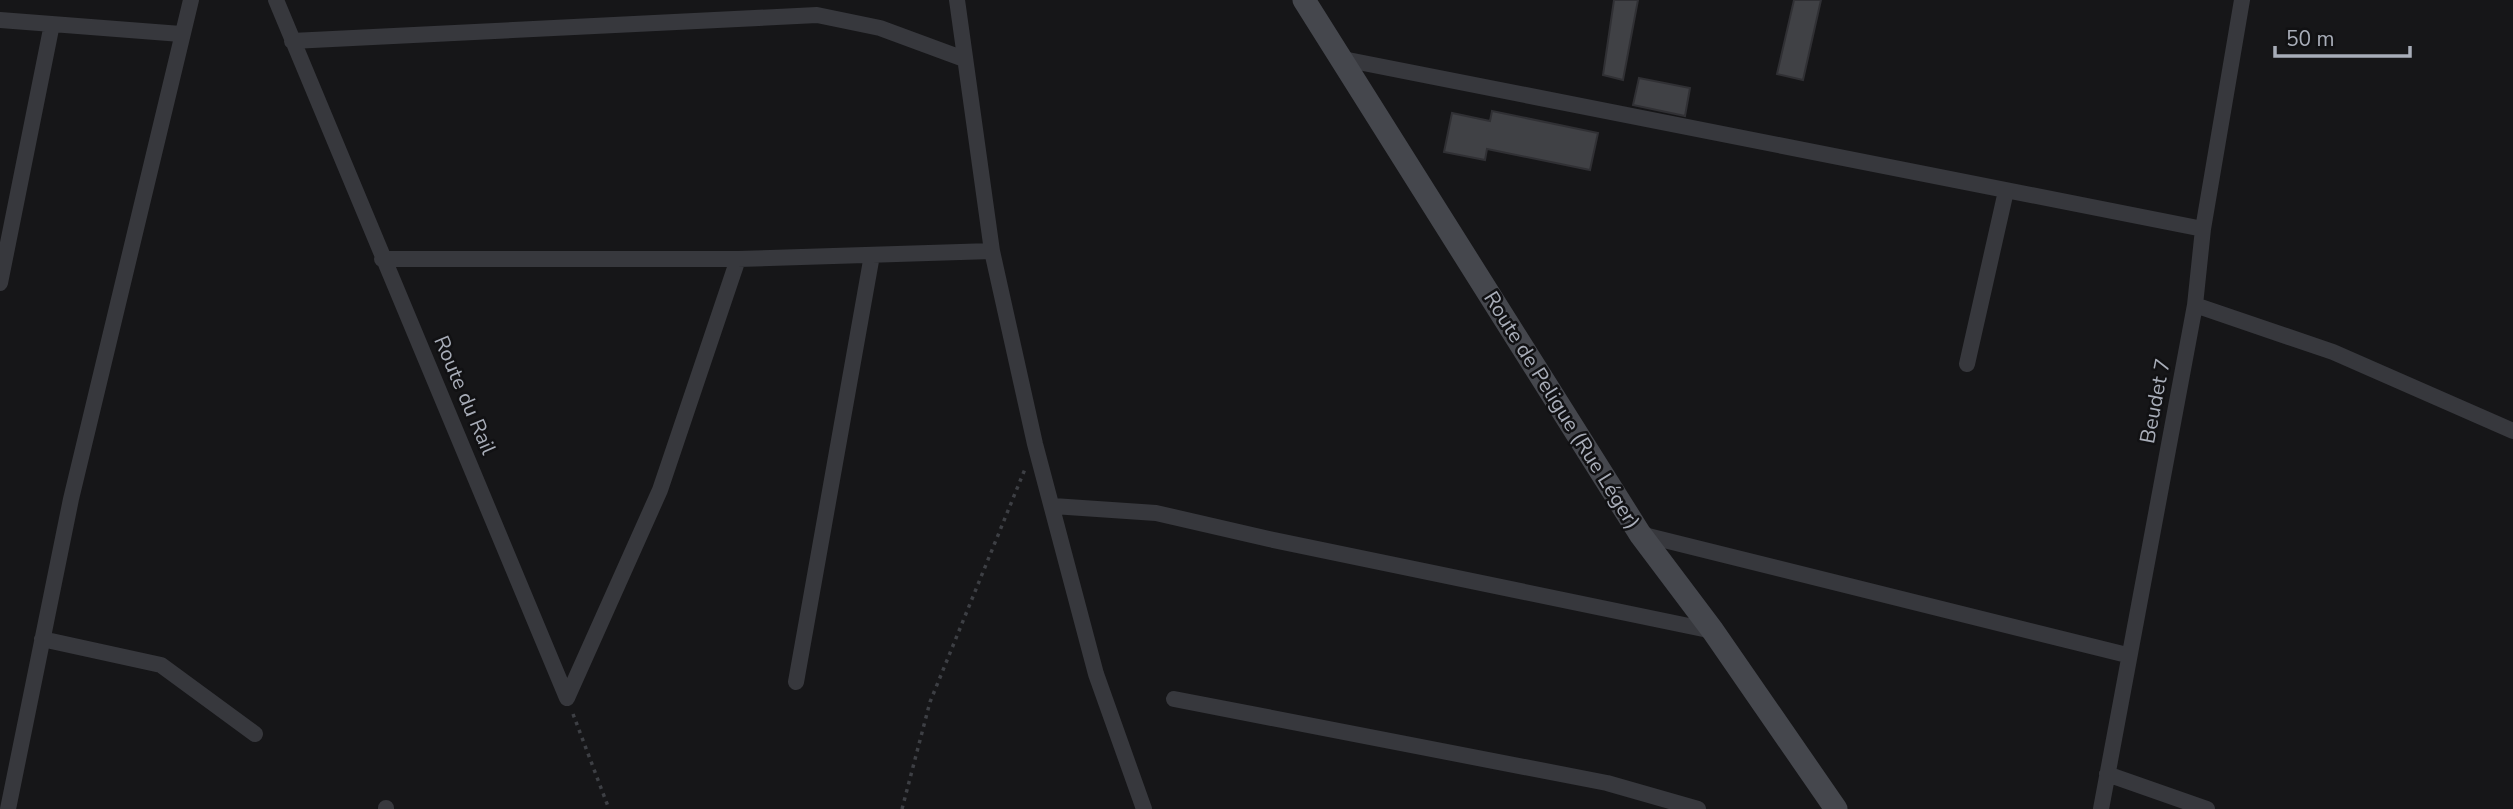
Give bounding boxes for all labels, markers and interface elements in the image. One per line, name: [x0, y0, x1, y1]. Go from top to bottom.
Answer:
scale bar: [2275, 14, 2410, 58]
text: 50 m: [2286, 25, 2335, 53]
street label: Route de Peligue (Rue Léger): [1477, 286, 1647, 534]
street label: Route du Rail: [427, 331, 503, 460]
street label: Beudet 7: [2133, 356, 2177, 446]

